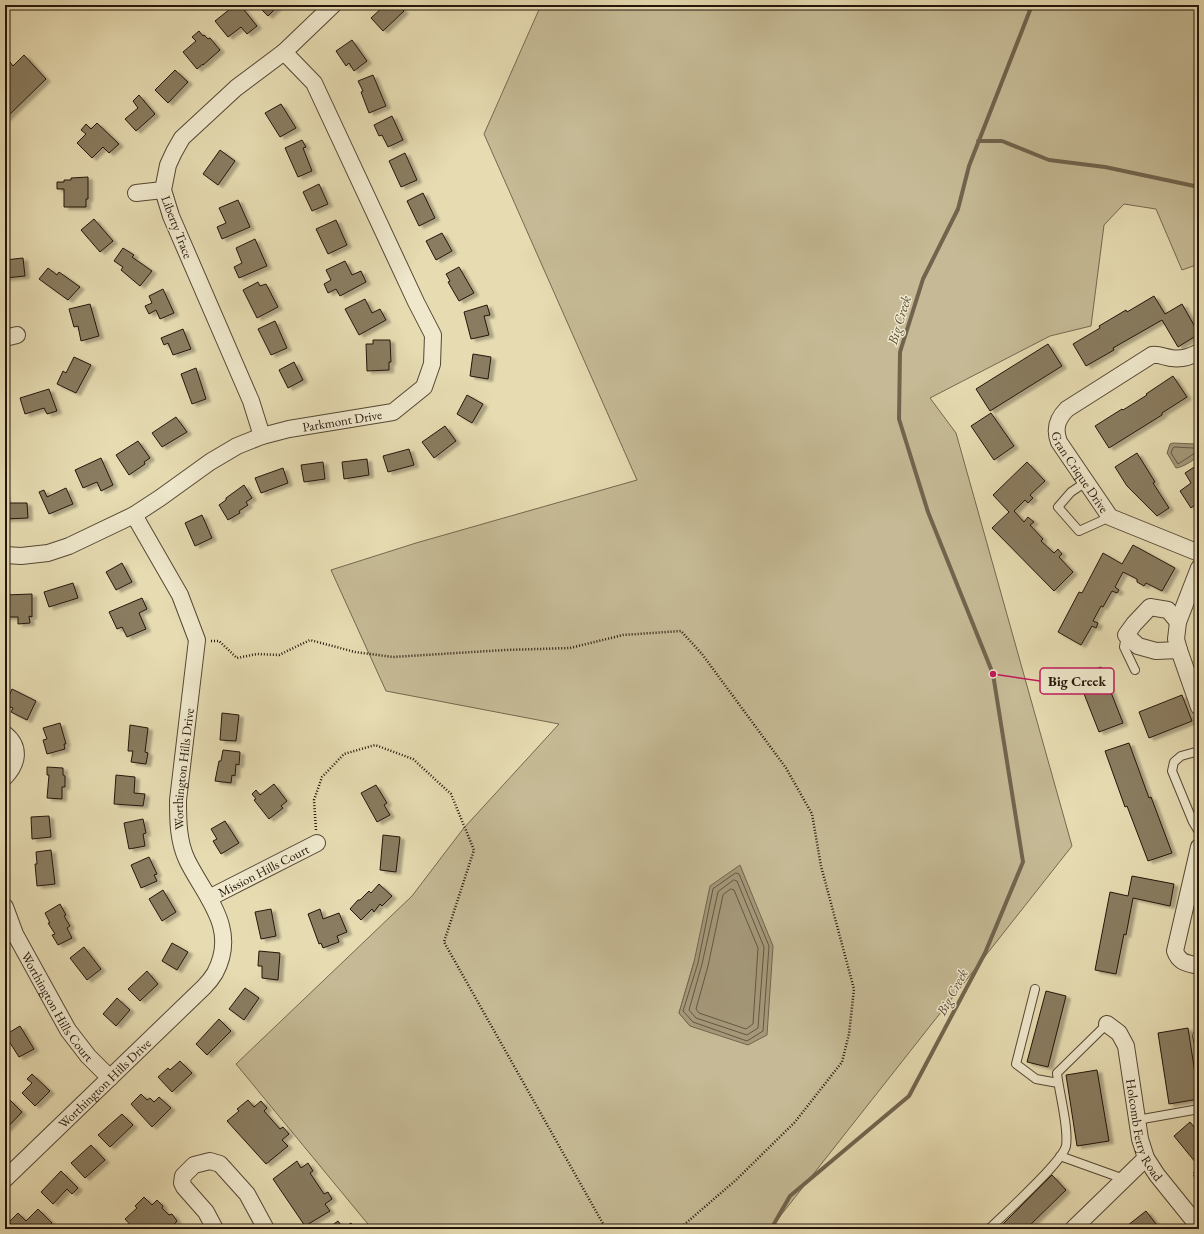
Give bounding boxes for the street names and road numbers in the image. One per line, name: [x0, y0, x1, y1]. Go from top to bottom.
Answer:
street label: Liberty Trace: [157, 193, 197, 261]
street label: Parkmont Drive: [301, 405, 383, 435]
street label: Gran Crique Drive: [1048, 430, 1113, 516]
street label: Worthington Hills Drive: [169, 707, 197, 830]
street label: Mission Hills Court: [215, 840, 312, 901]
street label: Worthington Hills Court: [18, 949, 97, 1065]
street label: Worthington Hills Drive: [54, 1035, 154, 1132]
street label: Holcomb Ferry Road: [1123, 1077, 1167, 1185]

